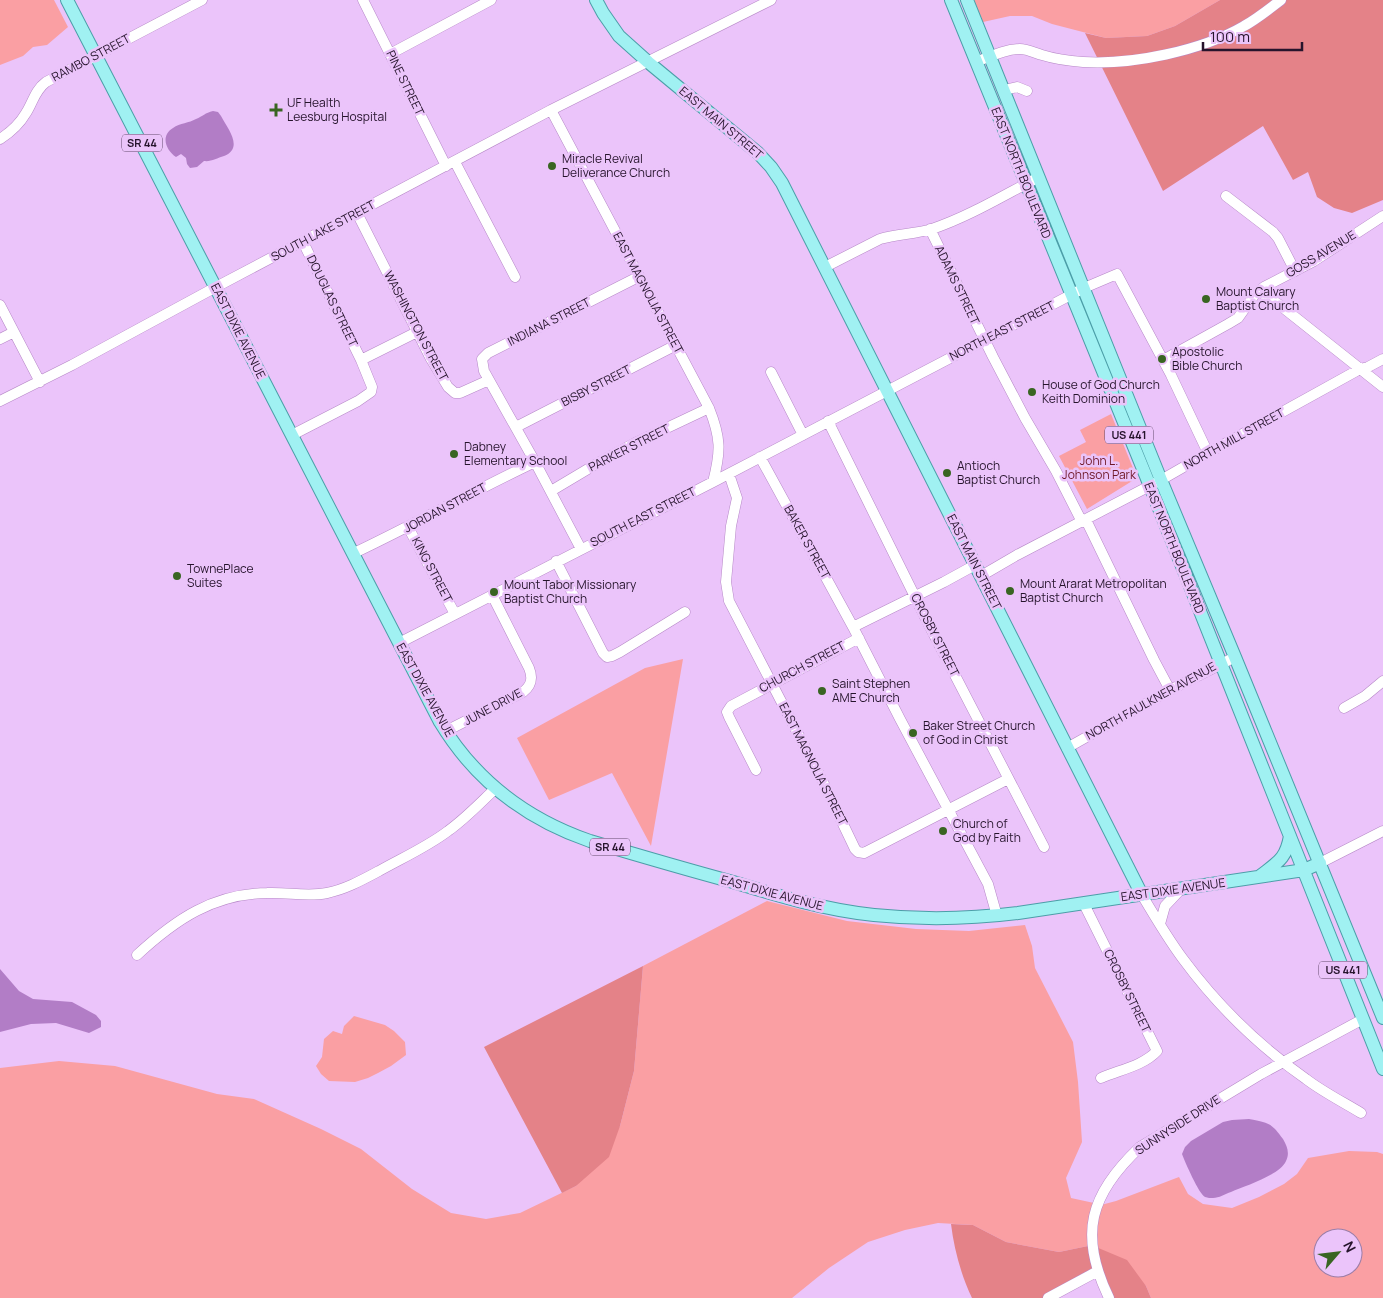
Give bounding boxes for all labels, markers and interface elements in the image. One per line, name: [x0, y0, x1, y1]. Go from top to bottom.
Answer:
scale bar: [1203, 20, 1302, 52]
text: 100 m: [1210, 26, 1250, 47]
street label: RAMBO STREET: [49, 29, 134, 85]
street label: PINE STREET: [382, 47, 429, 119]
street label: EAST MAIN STREET: [676, 82, 768, 163]
place label: UF Health Leesburg Hospital: [287, 94, 387, 125]
marker: UF Health Leesburg Hospital: [269, 103, 283, 117]
street label: EAST NORTH BOULEVARD: [987, 105, 1056, 241]
road number: SR 44: [122, 134, 162, 152]
place label: Miracle Revival Deliverance Church: [562, 150, 670, 181]
marker: Miracle Revival Deliverance Church: [546, 160, 558, 172]
street label: SOUTH LAKE STREET: [268, 196, 378, 265]
street label: GOSS AVENUE: [1283, 226, 1359, 281]
street label: EAST MAGNOLIA STREET: [609, 229, 688, 357]
street label: ADAMS STREET: [931, 242, 984, 328]
street label: DOUGLAS STREET: [303, 252, 362, 350]
street label: WASHINGTON STREET: [380, 268, 453, 384]
street label: EAST DIXIE AVENUE: [207, 280, 270, 382]
place label: Mount Calvary Baptist Church: [1216, 283, 1299, 314]
street label: INDIANA STREET: [505, 293, 594, 350]
marker: Mount Calvary Baptist Church: [1200, 293, 1212, 305]
street label: NORTH EAST STREET: [946, 296, 1058, 364]
place label: Apostolic Bible Church: [1172, 343, 1242, 374]
marker: Apostolic Bible Church: [1156, 353, 1168, 365]
street label: BISBY STREET: [558, 360, 634, 410]
place label: House of God Church Keith Dominion: [1042, 376, 1160, 407]
marker: House of God Church Keith Dominion: [1026, 386, 1038, 398]
street label: NORTH MILL STREET: [1181, 404, 1288, 473]
street label: PARKER STREET: [585, 419, 673, 475]
road number: US 441: [1105, 426, 1153, 444]
place label: Dabney Elementary School: [464, 438, 567, 469]
marker: Dabney Elementary School: [448, 448, 460, 460]
park label: John L. Johnson Park: [1062, 452, 1137, 483]
place label: Antioch Baptist Church: [957, 457, 1040, 488]
marker: Antioch Baptist Church: [941, 467, 953, 479]
street label: JORDAN STREET: [401, 478, 490, 536]
street label: EAST NORTH BOULEVARD: [1140, 480, 1209, 616]
street label: SOUTH EAST STREET: [587, 482, 699, 550]
street label: BAKER STREET: [780, 502, 835, 582]
street label: EAST MAIN STREET: [943, 511, 1006, 613]
street label: KING STREET: [408, 534, 457, 606]
place label: TownePlace Suites: [187, 560, 254, 591]
marker: TownePlace Suites: [171, 570, 183, 582]
place label: Mount Ararat Metropolitan Baptist Church: [1020, 575, 1167, 606]
place label: Mount Tabor Missionary Baptist Church: [504, 576, 637, 607]
marker: Mount Ararat Metropolitan Baptist Church: [1004, 585, 1016, 597]
marker: Mount Tabor Missionary Baptist Church: [488, 586, 500, 598]
street label: CROSBY STREET: [907, 590, 964, 680]
street label: CHURCH STREET: [756, 636, 848, 696]
street label: EAST DIXIE AVENUE: [392, 640, 458, 740]
street label: NORTH FAULKNER AVENUE: [1083, 658, 1219, 744]
place label: Saint Stephen AME Church: [832, 675, 910, 706]
street label: JUNE DRIVE: [461, 684, 525, 729]
marker: Saint Stephen AME Church: [816, 685, 828, 697]
street label: EAST MAGNOLIA STREET: [775, 700, 852, 829]
place label: Baker Street Church of God in Christ: [923, 717, 1035, 748]
marker: Baker Street Church of God in Christ: [907, 727, 919, 739]
place label: Church of God by Faith: [953, 815, 1021, 846]
marker: Church of God by Faith: [937, 825, 949, 837]
road number: SR 44: [590, 839, 630, 856]
street label: EAST DIXIE AVENUE: [719, 871, 825, 914]
street label: EAST DIXIE AVENUE: [1120, 874, 1226, 905]
street label: CROSBY STREET: [1100, 946, 1155, 1036]
road number: US 441: [1319, 962, 1367, 978]
street label: SUNNYSIDE DRIVE: [1132, 1091, 1224, 1159]
north arrow: [1313, 1228, 1363, 1278]
text: N: [1339, 1238, 1361, 1256]

